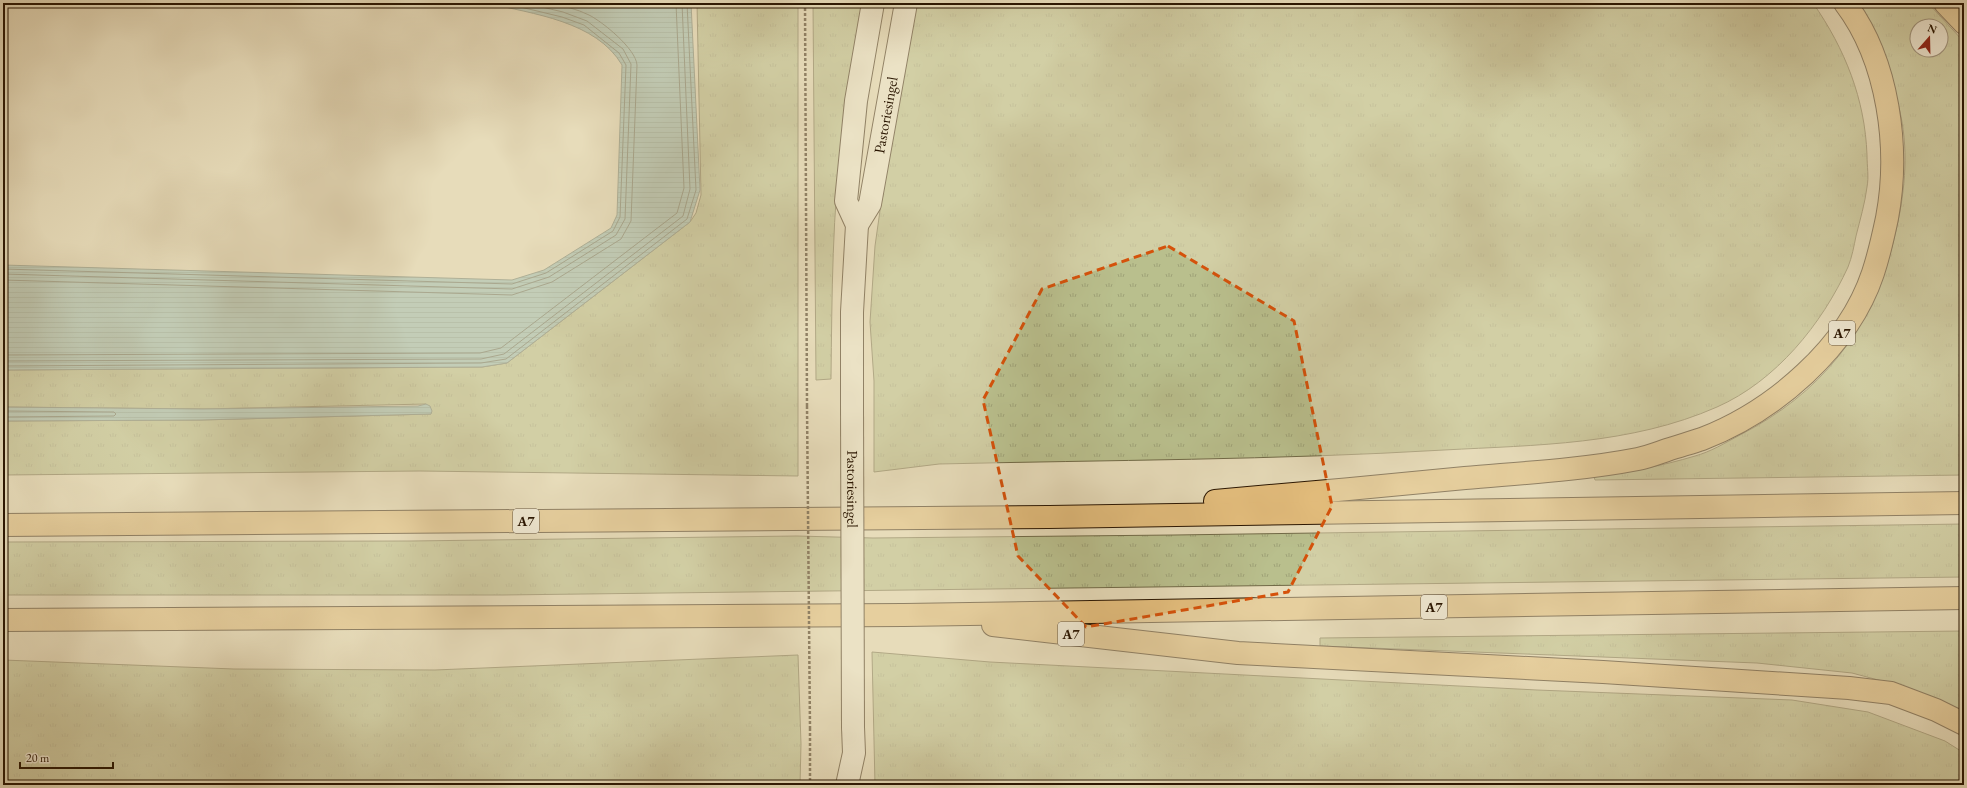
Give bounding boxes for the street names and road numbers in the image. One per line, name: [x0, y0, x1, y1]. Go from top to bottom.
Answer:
street label: Pastoriesingel: [869, 75, 902, 155]
road number: A7: [1829, 321, 1855, 345]
street label: Pastoriesingel: [843, 450, 862, 528]
road number: A7: [513, 509, 539, 533]
road number: A7: [1421, 595, 1447, 619]
road number: A7: [1058, 622, 1084, 646]

